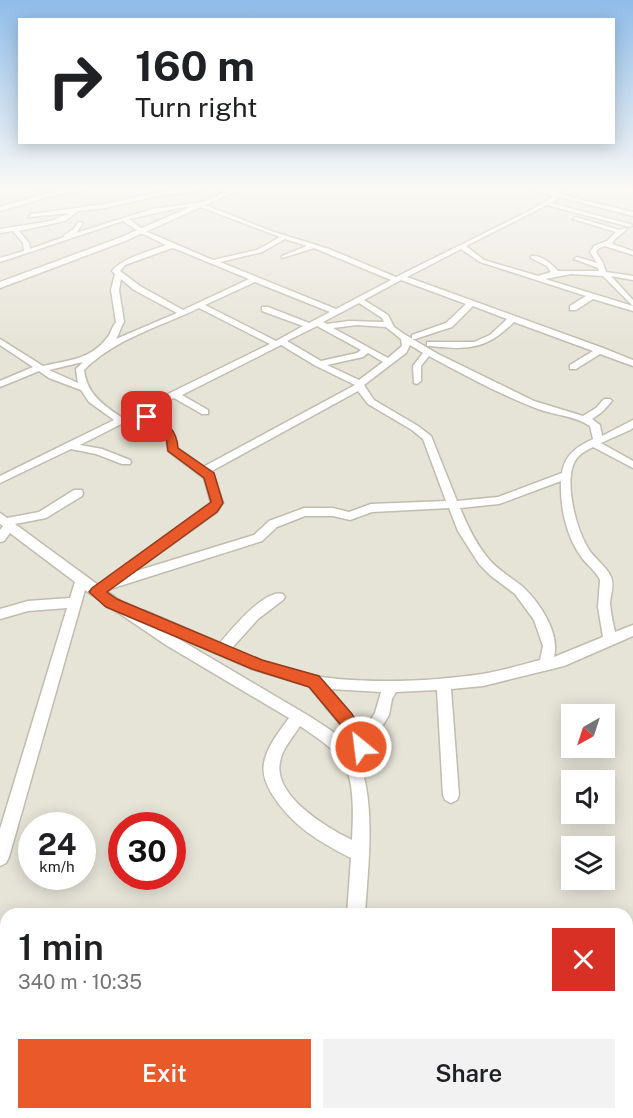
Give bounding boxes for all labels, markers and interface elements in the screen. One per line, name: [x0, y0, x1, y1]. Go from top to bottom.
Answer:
text: 160 m: [135, 41, 255, 90]
icon: right: [36, 42, 114, 120]
text: Turn right: [135, 91, 258, 123]
pin: [121, 391, 172, 442]
icon: arrive: [130, 400, 163, 433]
north arrow: [561, 704, 615, 758]
map controls: [561, 704, 615, 890]
position arrow: [329, 715, 393, 779]
button: sound: [561, 770, 615, 824]
speed limit sign: 30: [108, 812, 186, 890]
text: 24: [38, 826, 76, 862]
button: layers: [561, 836, 615, 890]
text: km/h: [39, 858, 75, 875]
text: 1 min: [18, 926, 104, 968]
button: close: [552, 928, 615, 991]
text: 340 m · 10:35: [18, 970, 142, 994]
button: Exit: [18, 1039, 311, 1108]
button: Share: [323, 1039, 615, 1108]

